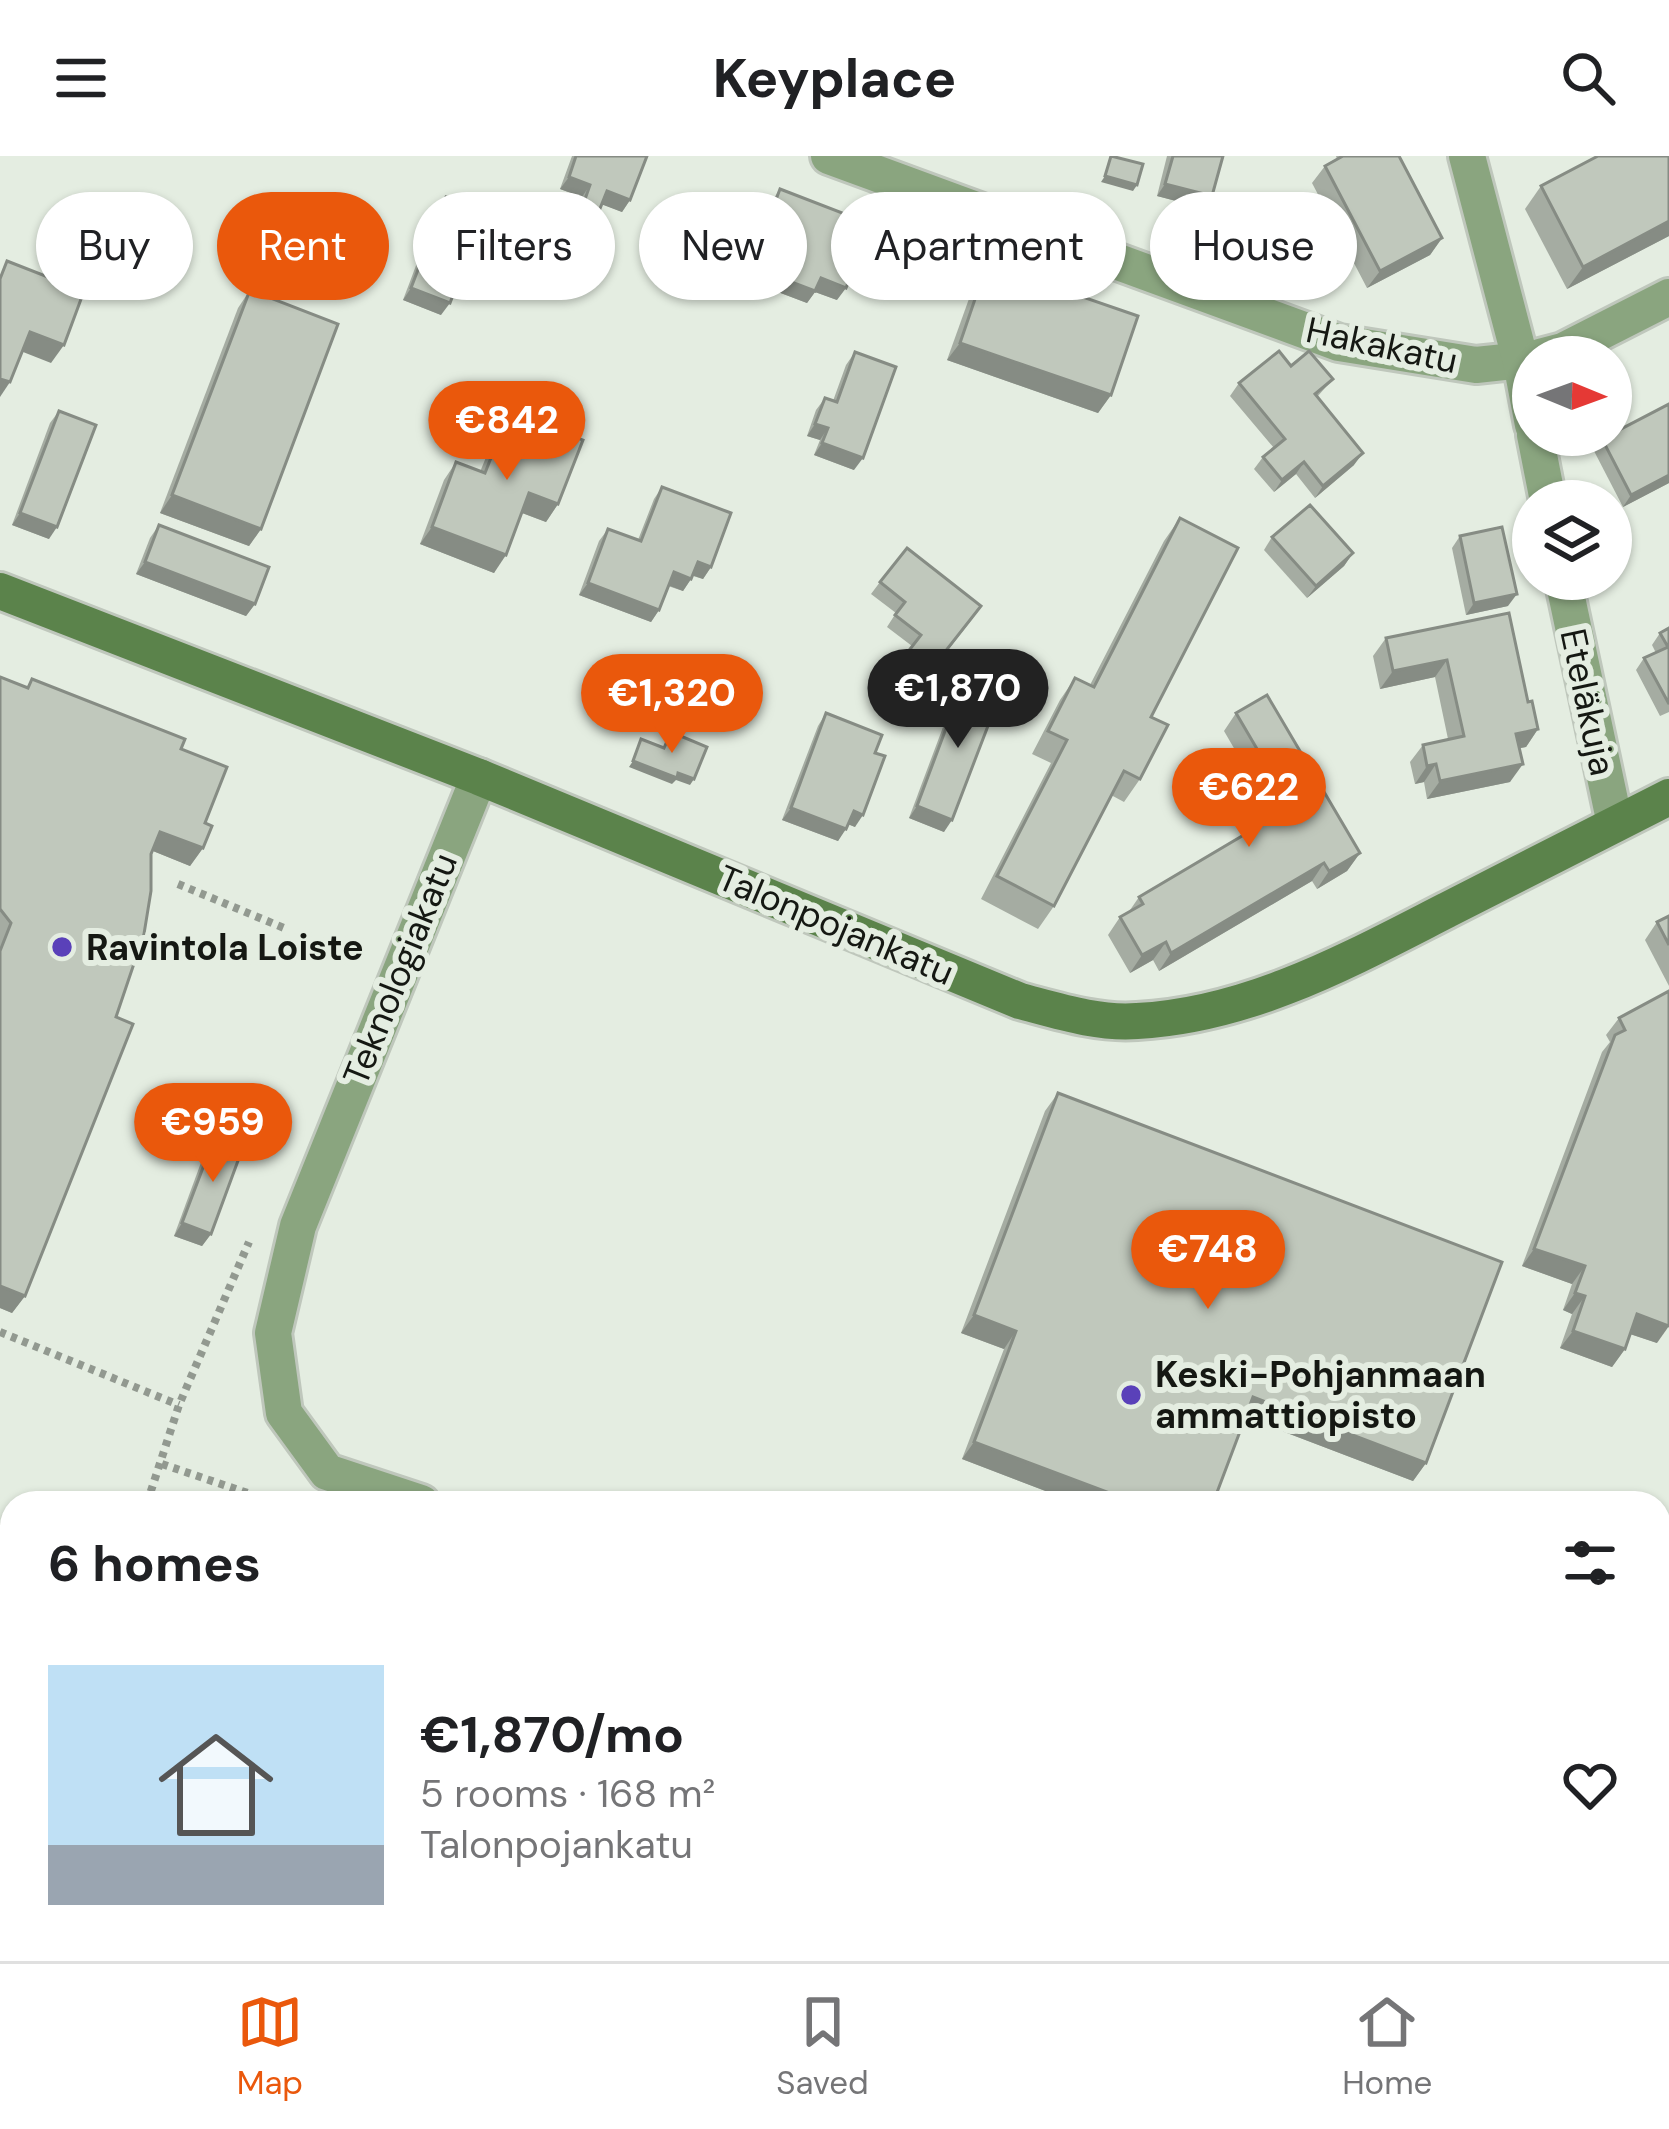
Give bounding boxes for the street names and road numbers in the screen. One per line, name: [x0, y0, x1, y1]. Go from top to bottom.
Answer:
street label: Hakakatu: [1302, 306, 1462, 384]
street label: Eteläkuja: [1550, 624, 1626, 780]
street label: Teknologiakatu: [332, 846, 468, 1092]
street label: Talonpojankatu: [711, 854, 961, 996]

